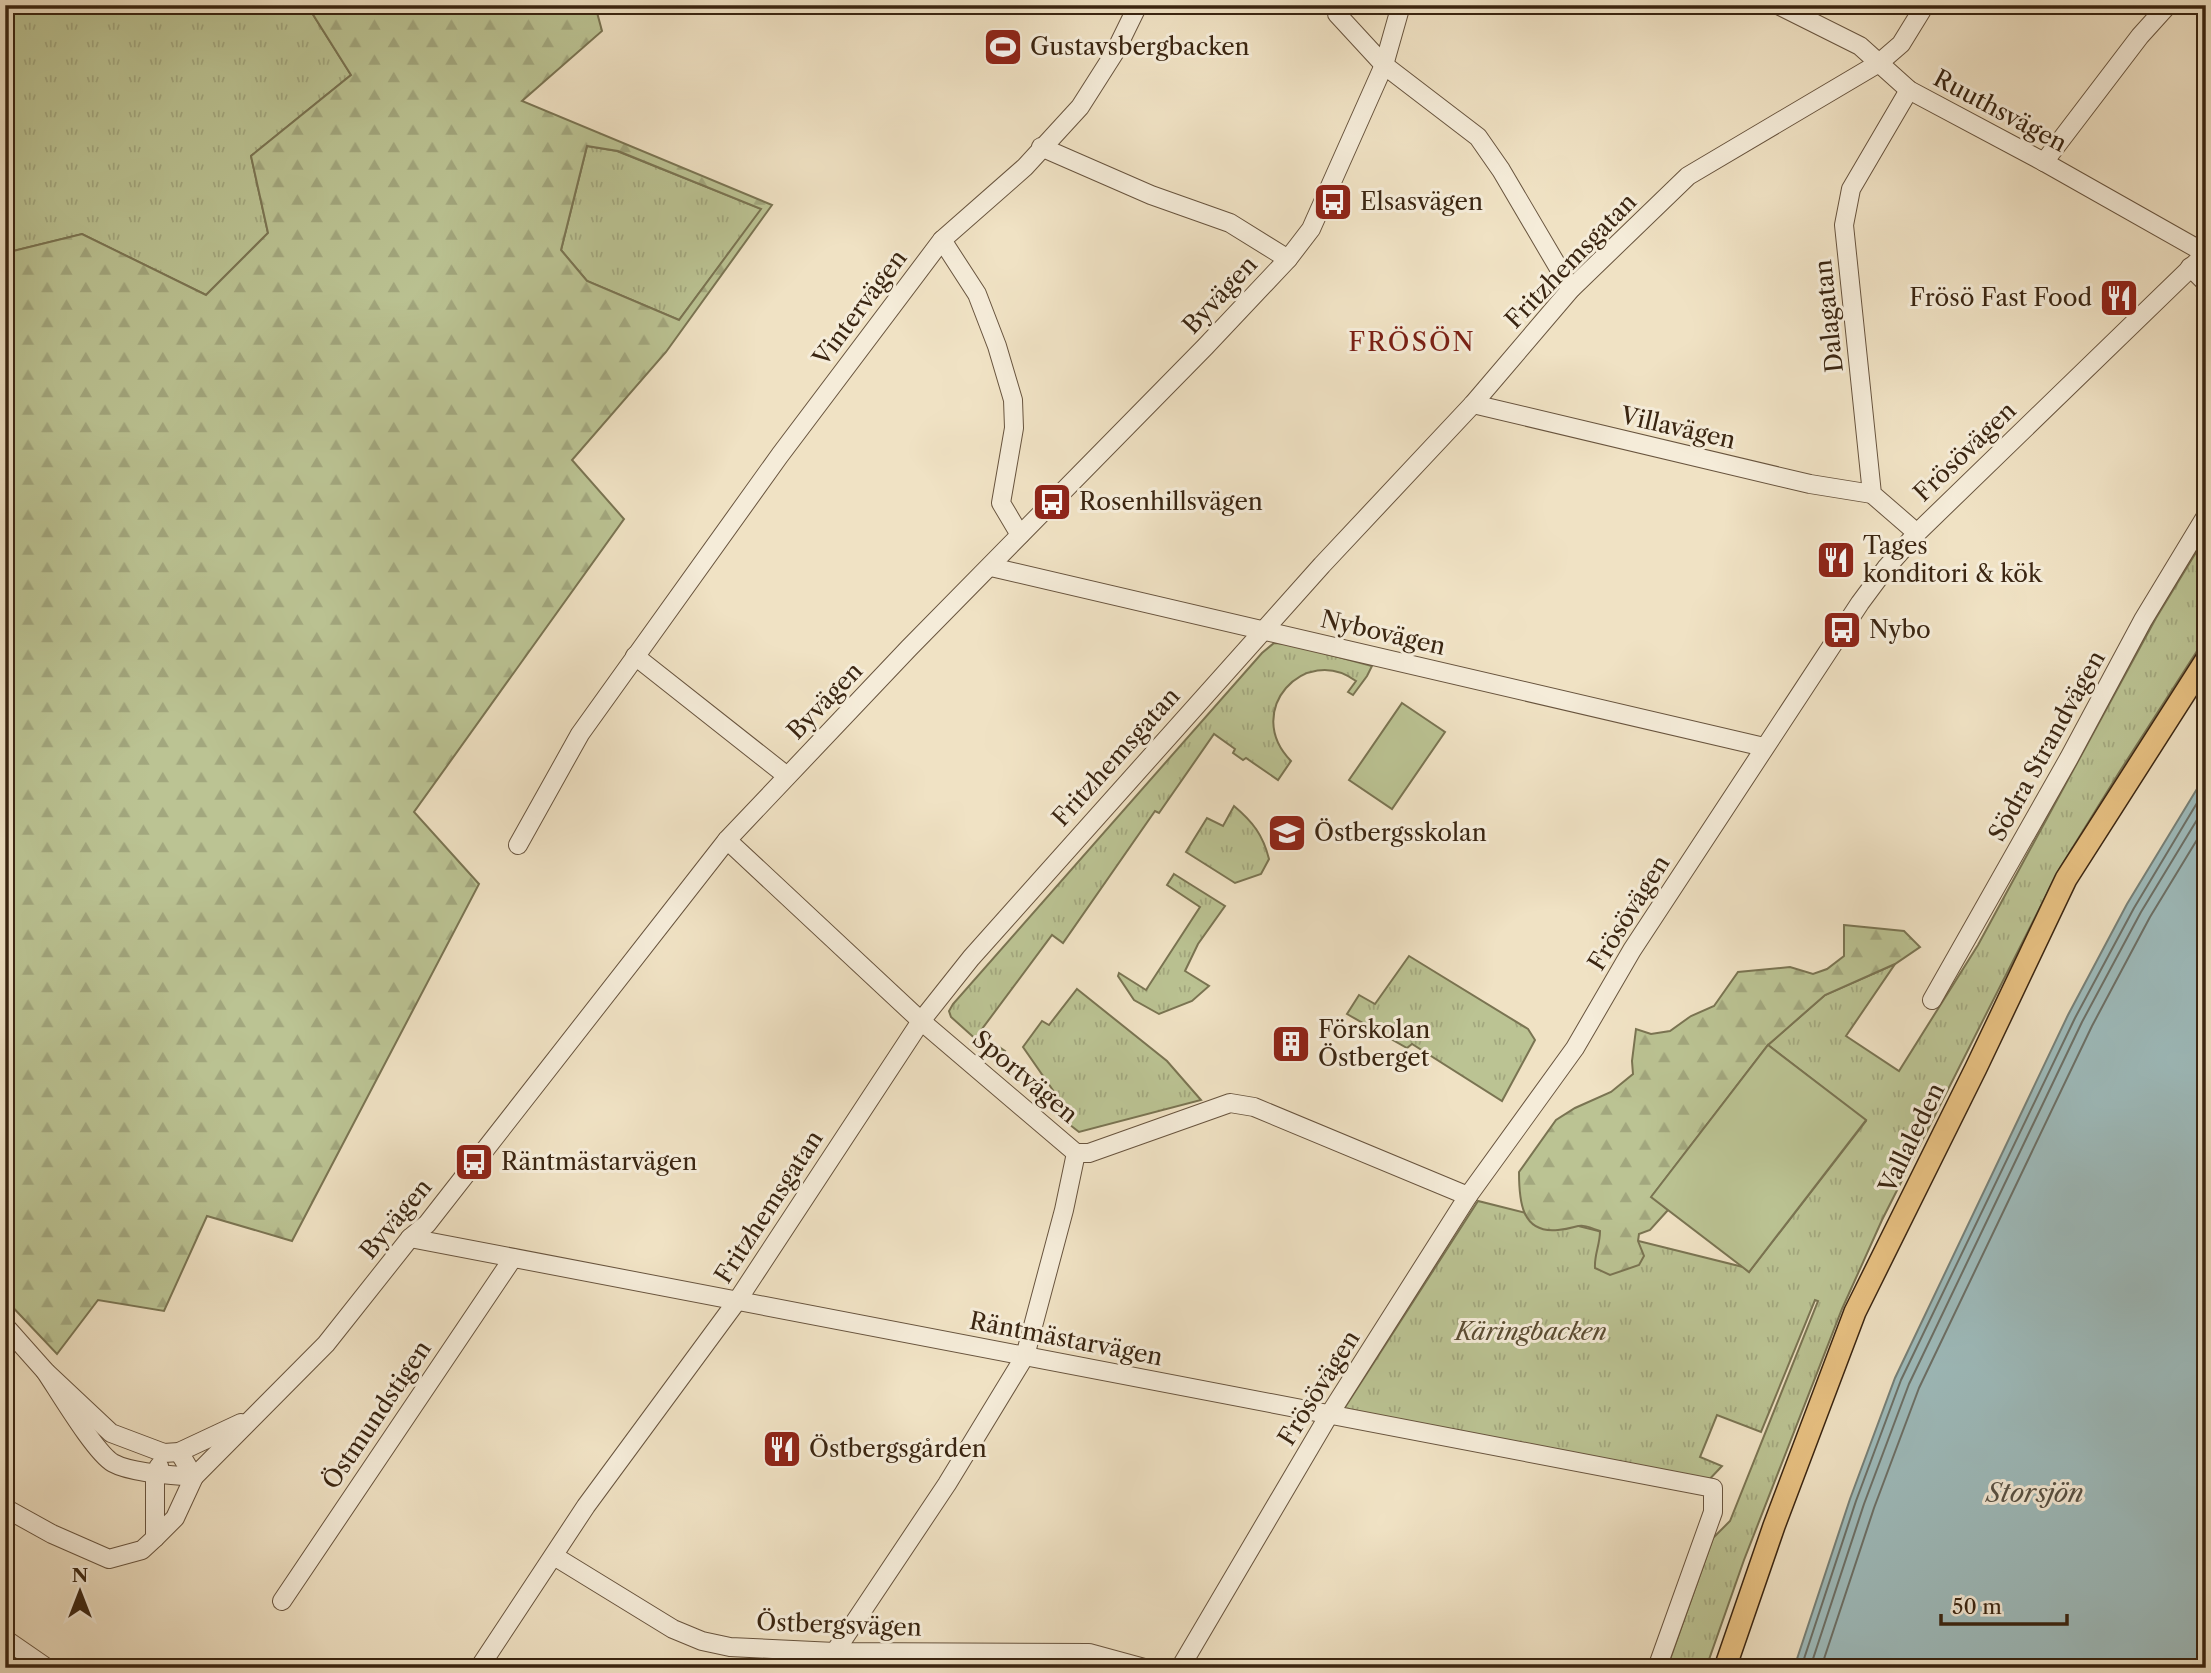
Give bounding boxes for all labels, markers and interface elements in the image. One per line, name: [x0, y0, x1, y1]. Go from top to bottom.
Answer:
sports icon: Gustavsbergbacken: [982, 26, 1024, 68]
place label: Gustavsbergbacken: [1030, 32, 1250, 61]
street label: Ruuthsvägen: [1929, 63, 2072, 158]
bus stop icon: Elsasvägen: [1312, 181, 1354, 223]
place label: Elsasvägen: [1360, 187, 1483, 216]
street label: Fritzhemsgatan: [1499, 187, 1642, 334]
street label: Vintervägen: [806, 244, 913, 372]
street label: Byvägen: [1176, 250, 1263, 340]
street label: Dalagatan: [1808, 258, 1849, 374]
restaurant icon: Frösö Fast Food: [2098, 277, 2140, 319]
place label: Frösö Fast Food: [1909, 283, 2092, 312]
district label: FRÖSÖN: [1348, 326, 1476, 358]
street label: Frösövägen: [1908, 396, 2022, 507]
street label: Villavägen: [1617, 400, 1738, 455]
bus stop icon: Rosenhillsvägen: [1031, 481, 1073, 523]
place label: Rosenhillsvägen: [1079, 487, 1263, 516]
place label: Tages konditori & kök: [1863, 531, 2043, 588]
restaurant icon: Tages konditori & kök: [1815, 539, 1857, 581]
street label: Nybovägen: [1318, 604, 1448, 661]
bus stop icon: Nybo: [1821, 609, 1863, 651]
place label: Nybo: [1869, 615, 1931, 644]
street label: Södra Strandvägen: [1982, 645, 2111, 846]
street label: Byvägen: [781, 656, 868, 745]
street label: Fritzhemsgatan: [1046, 681, 1185, 832]
school or university icon: Östbergsskolan: [1266, 812, 1308, 854]
place label: Östbergsskolan: [1314, 818, 1487, 847]
street label: Frösövägen: [1582, 850, 1675, 976]
place label: Förskolan Östberget: [1318, 1015, 1430, 1072]
building icon: Förskolan Östberget: [1270, 1023, 1312, 1065]
street label: Sportvägen: [967, 1024, 1084, 1129]
street label: Vallaleden: [1872, 1078, 1951, 1198]
street label: Fritzhemsgatan: [708, 1125, 829, 1289]
bus stop icon: Räntmästarvägen: [453, 1141, 495, 1183]
place label: Räntmästarvägen: [501, 1147, 697, 1176]
street label: Byvägen: [354, 1173, 438, 1265]
street label: Räntmästarvägen: [967, 1306, 1165, 1371]
park label: Käringbacken: [1453, 1317, 1607, 1346]
street label: Frösövägen: [1272, 1325, 1365, 1451]
street label: Östmundstigen: [316, 1335, 437, 1494]
restaurant icon: Östbergsgården: [761, 1428, 803, 1470]
place label: Östbergsgården: [809, 1434, 987, 1463]
water label: Storsjön: [1984, 1477, 2084, 1509]
north arrow: [46, 1558, 116, 1628]
text: N: [72, 1564, 88, 1587]
scale bar: [1941, 1582, 2068, 1626]
text: 50 m: [1952, 1594, 2002, 1619]
street label: Östbergsvägen: [756, 1607, 922, 1642]

